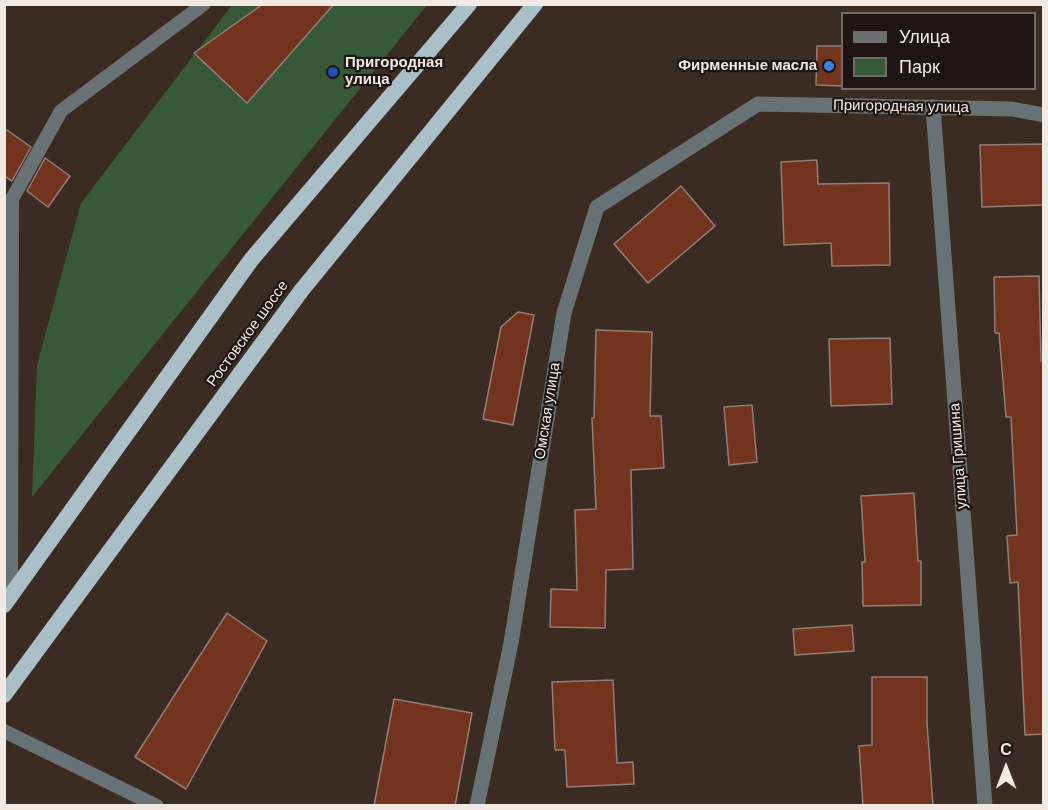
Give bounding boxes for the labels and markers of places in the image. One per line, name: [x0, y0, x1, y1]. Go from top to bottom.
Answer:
place label: Пригородная улица: [345, 54, 443, 89]
place label: Фирменные масла: [678, 57, 817, 75]
marker: Фирменные масла: [822, 59, 836, 73]
marker: Пригородная улица: [326, 65, 340, 79]

